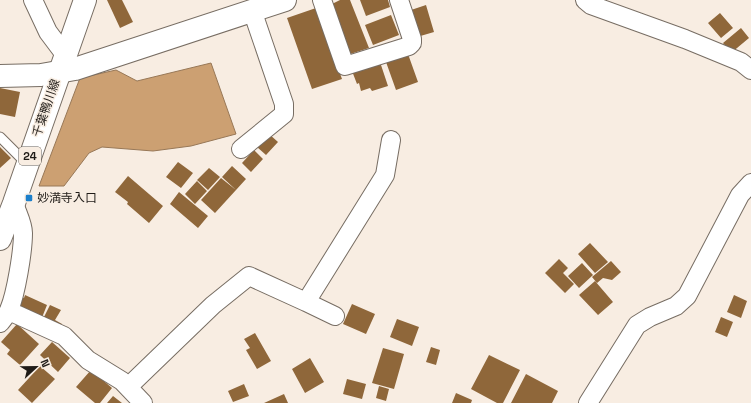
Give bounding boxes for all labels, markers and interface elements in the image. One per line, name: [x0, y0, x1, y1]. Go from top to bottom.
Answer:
street label: 千葉鴨川線: [29, 77, 63, 139]
road number: 24: [19, 147, 41, 165]
place label: 妙満寺入口: [37, 190, 97, 206]
marker: 妙満寺入口: [24, 193, 34, 203]
north arrow: [16, 347, 56, 387]
text: N: [37, 357, 53, 369]

